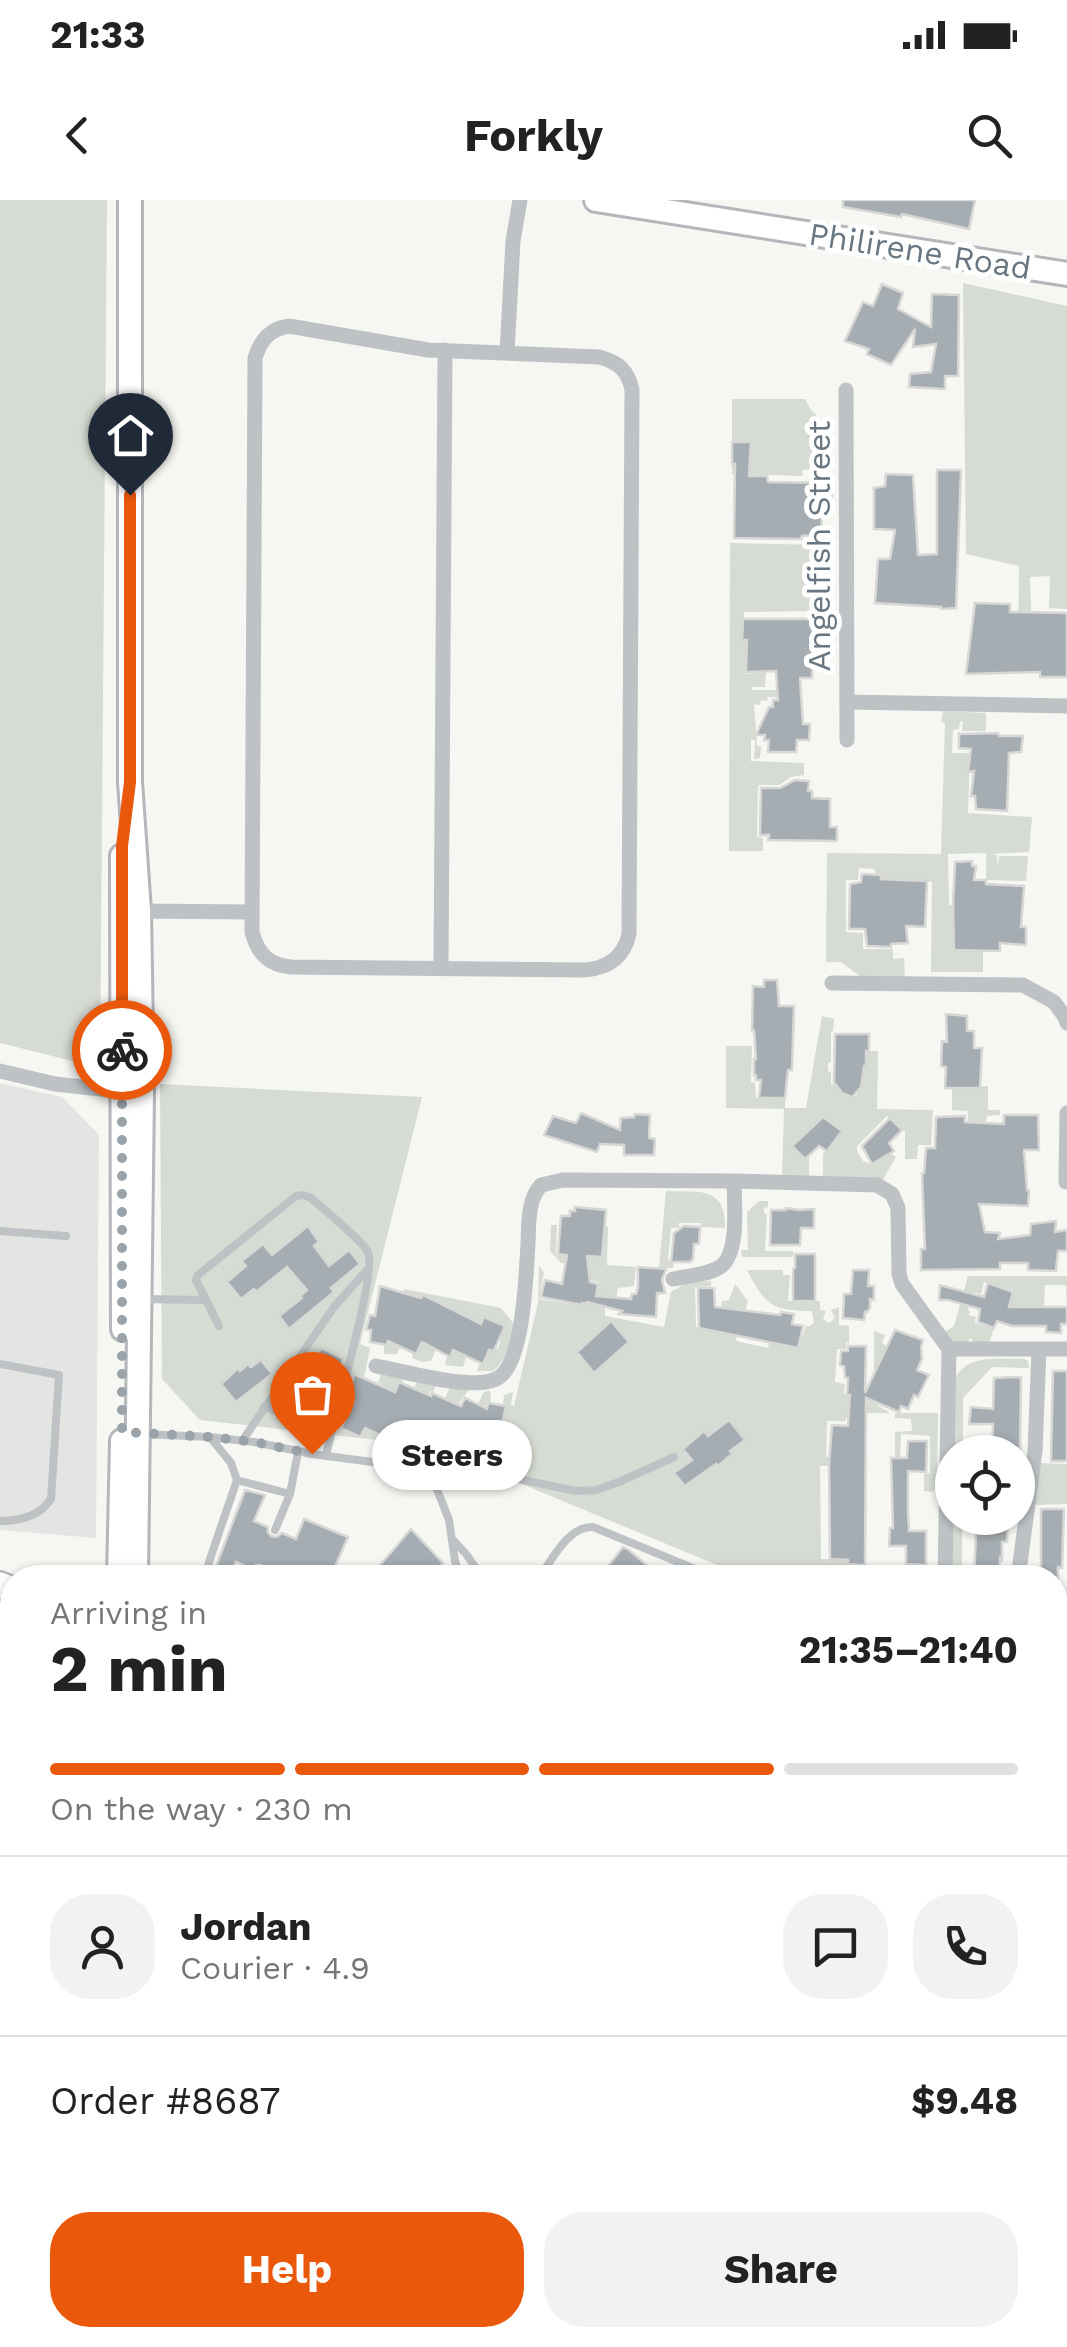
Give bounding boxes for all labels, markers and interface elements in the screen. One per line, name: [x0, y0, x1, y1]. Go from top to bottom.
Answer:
text: 21:33: [50, 13, 146, 57]
icon: back: [50, 108, 105, 163]
icon: search: [962, 108, 1017, 163]
text: Forkly: [464, 109, 603, 162]
street label: Philirene Road: [806, 215, 1034, 287]
pin: [88, 393, 173, 496]
icon: home: [103, 408, 158, 463]
street label: Angelfish Street: [800, 420, 838, 672]
courier: [72, 1000, 172, 1100]
icon: bike: [95, 1023, 150, 1078]
pin: [270, 1352, 355, 1455]
icon: bag: [285, 1367, 340, 1422]
callout: Steers: [372, 1419, 532, 1489]
map controls: [935, 1435, 1035, 1535]
button: locate: [935, 1435, 1035, 1535]
text: Steers: [401, 1436, 503, 1474]
text: Arriving in: [50, 1594, 207, 1632]
text: 21:35–21:40: [799, 1628, 1018, 1672]
text: 2 min: [50, 1631, 228, 1707]
text: On the way · 230 m: [50, 1790, 353, 1828]
button: person: [50, 1894, 155, 1999]
button: chat: [783, 1894, 888, 1999]
button: phone: [913, 1894, 1018, 1999]
text: Jordan: [180, 1905, 312, 1949]
text: Courier · 4.9: [180, 1949, 370, 1987]
text: Order #8687: [50, 2079, 280, 2123]
text: $9.48: [911, 2079, 1018, 2123]
button: Help: [50, 2212, 524, 2327]
button: Share: [544, 2212, 1018, 2327]

